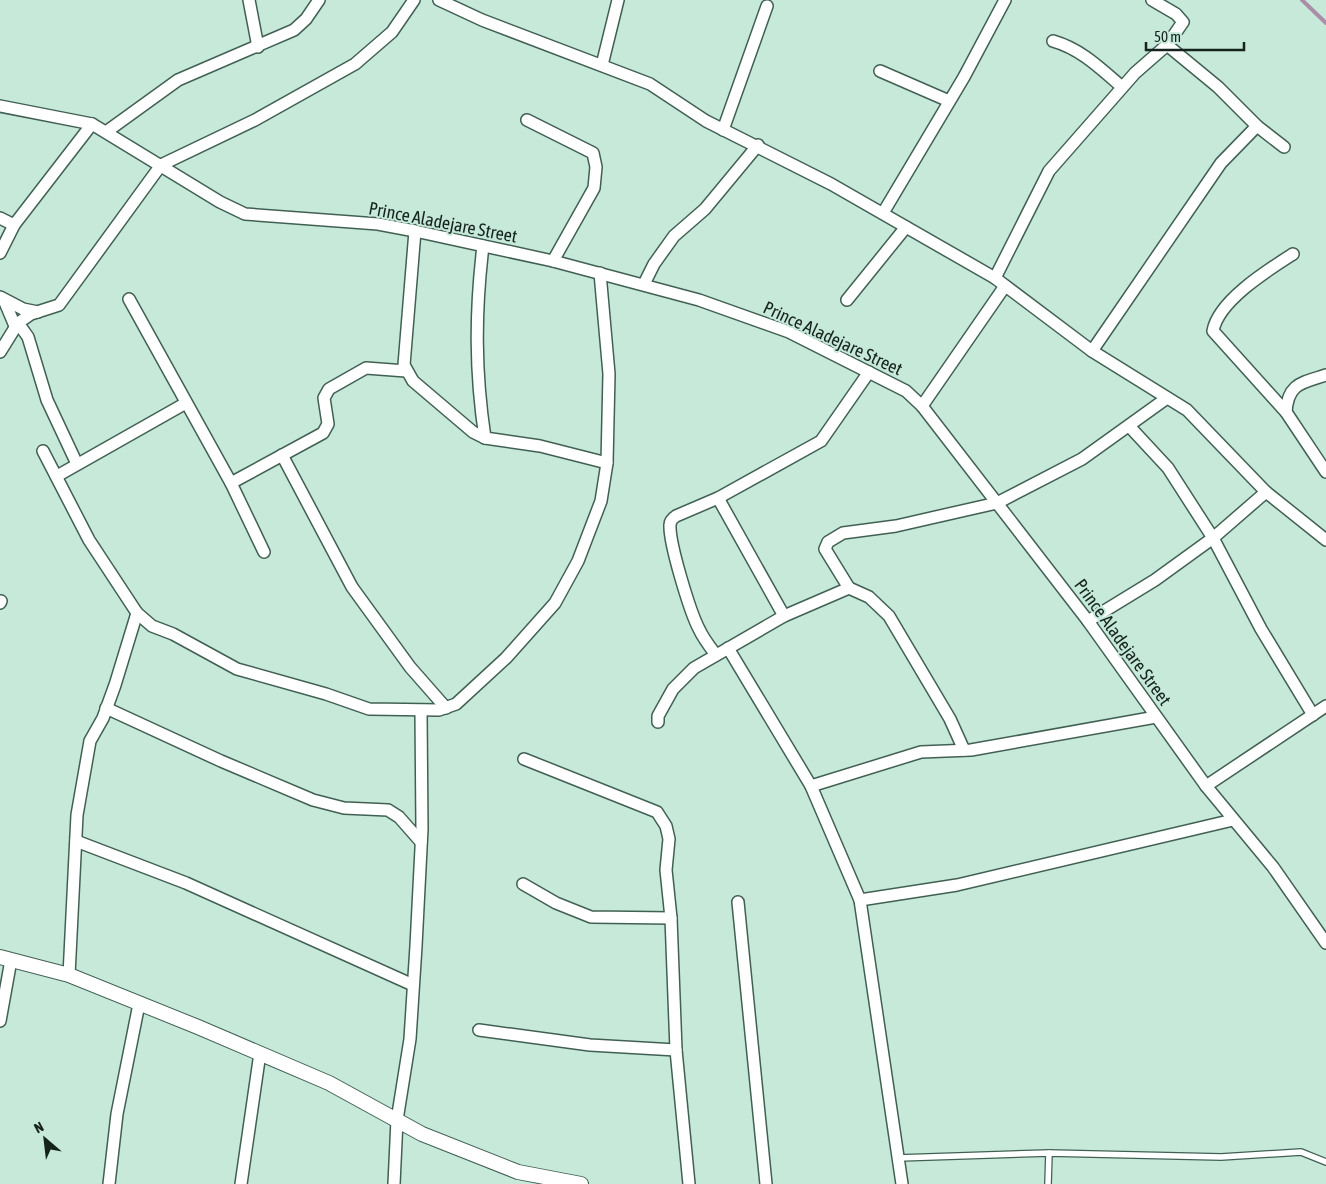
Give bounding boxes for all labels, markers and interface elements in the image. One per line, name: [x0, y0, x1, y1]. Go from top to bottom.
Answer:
scale bar: [1146, 20, 1244, 52]
text: 50 m: [1154, 28, 1181, 45]
street label: Prince Aladejare Street: [367, 197, 519, 247]
street label: Prince Aladejare Street: [760, 297, 906, 379]
street label: Prince Aladejare Street: [1070, 575, 1176, 709]
north arrow: [20, 1114, 70, 1164]
text: N: [31, 1119, 46, 1137]

